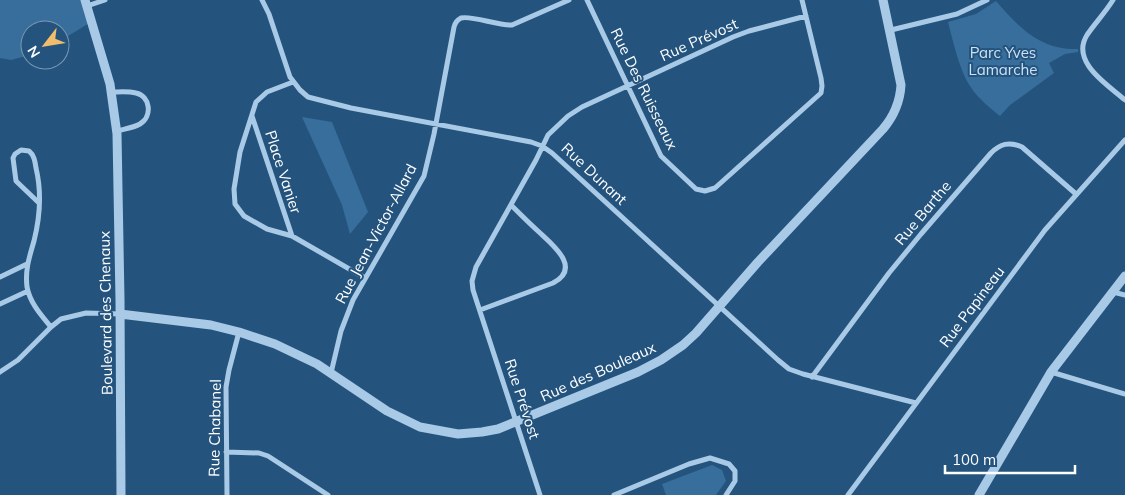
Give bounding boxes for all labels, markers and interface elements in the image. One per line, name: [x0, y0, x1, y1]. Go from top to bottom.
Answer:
street label: Rue Prévost: [657, 14, 741, 65]
north arrow: [20, 20, 70, 70]
street label: Rue Des Ruisseaux: [607, 25, 682, 153]
text: N: [23, 43, 44, 61]
park label: Parc Yves Lamarche: [968, 43, 1038, 79]
street label: Place Vanier: [261, 128, 306, 216]
street label: Rue Dunant: [558, 138, 631, 209]
street label: Rue Jean-Victor-Allard: [331, 161, 420, 307]
street label: Rue Barthe: [890, 177, 955, 249]
street label: Boulevard des Chenaux: [95, 231, 116, 395]
street label: Rue Papineau: [935, 262, 1008, 351]
street label: Rue des Bouleaux: [537, 338, 659, 406]
street label: Rue Prévost: [501, 356, 544, 441]
street label: Rue Chabanel: [204, 379, 225, 477]
scale bar: [945, 442, 1075, 474]
text: 100 m: [952, 450, 996, 469]

